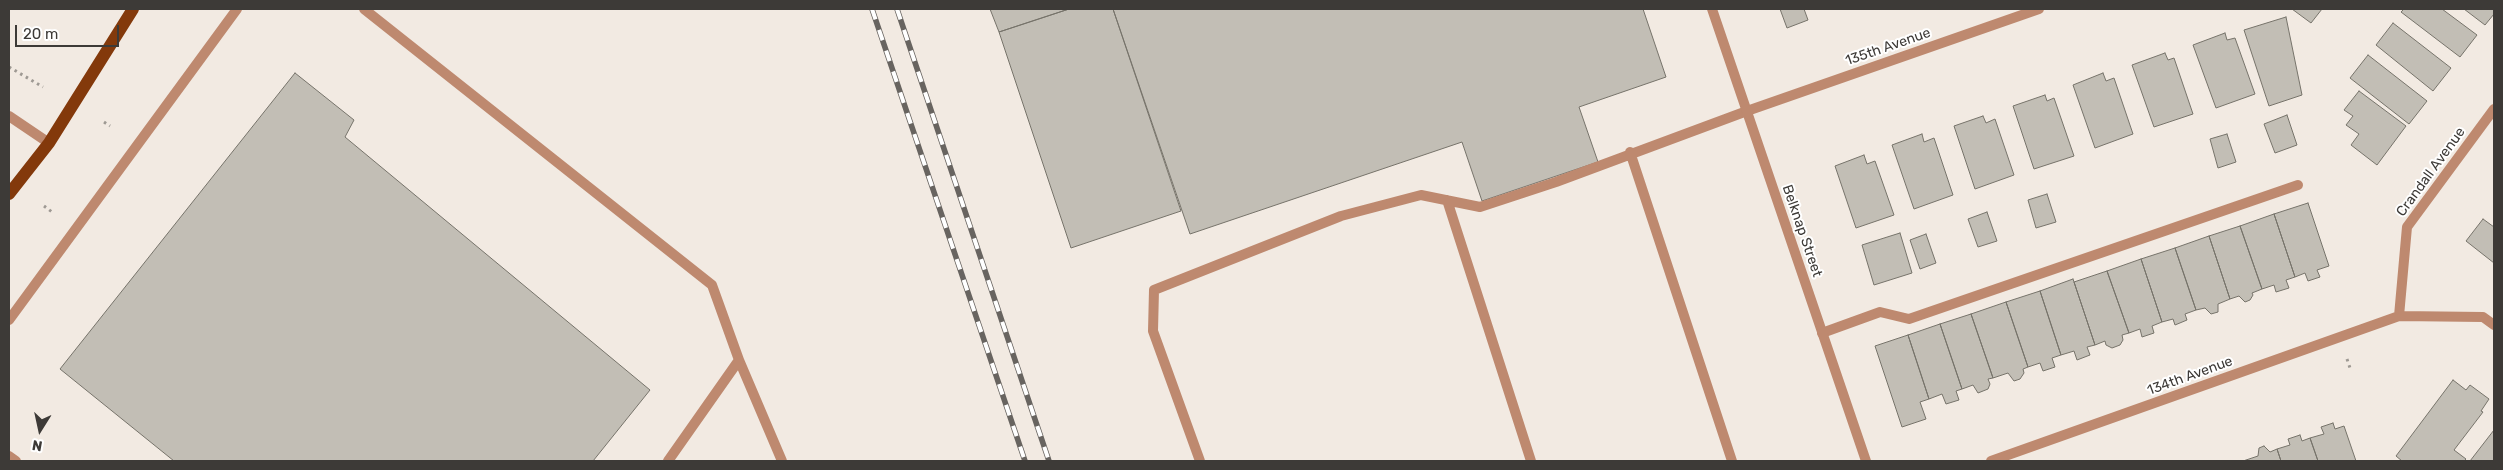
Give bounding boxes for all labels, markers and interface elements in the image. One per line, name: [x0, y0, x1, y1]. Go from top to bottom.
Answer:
scale bar: [18, 15, 121, 47]
text: 20 m: [23, 25, 58, 43]
street label: 135th Avenue: [1843, 25, 1933, 69]
street label: Crandall Avenue: [2393, 124, 2469, 220]
street label: Belknap Street: [1778, 183, 1826, 279]
street label: 134th Avenue: [2145, 353, 2235, 399]
north arrow: [15, 405, 65, 455]
text: N: [31, 436, 44, 455]

